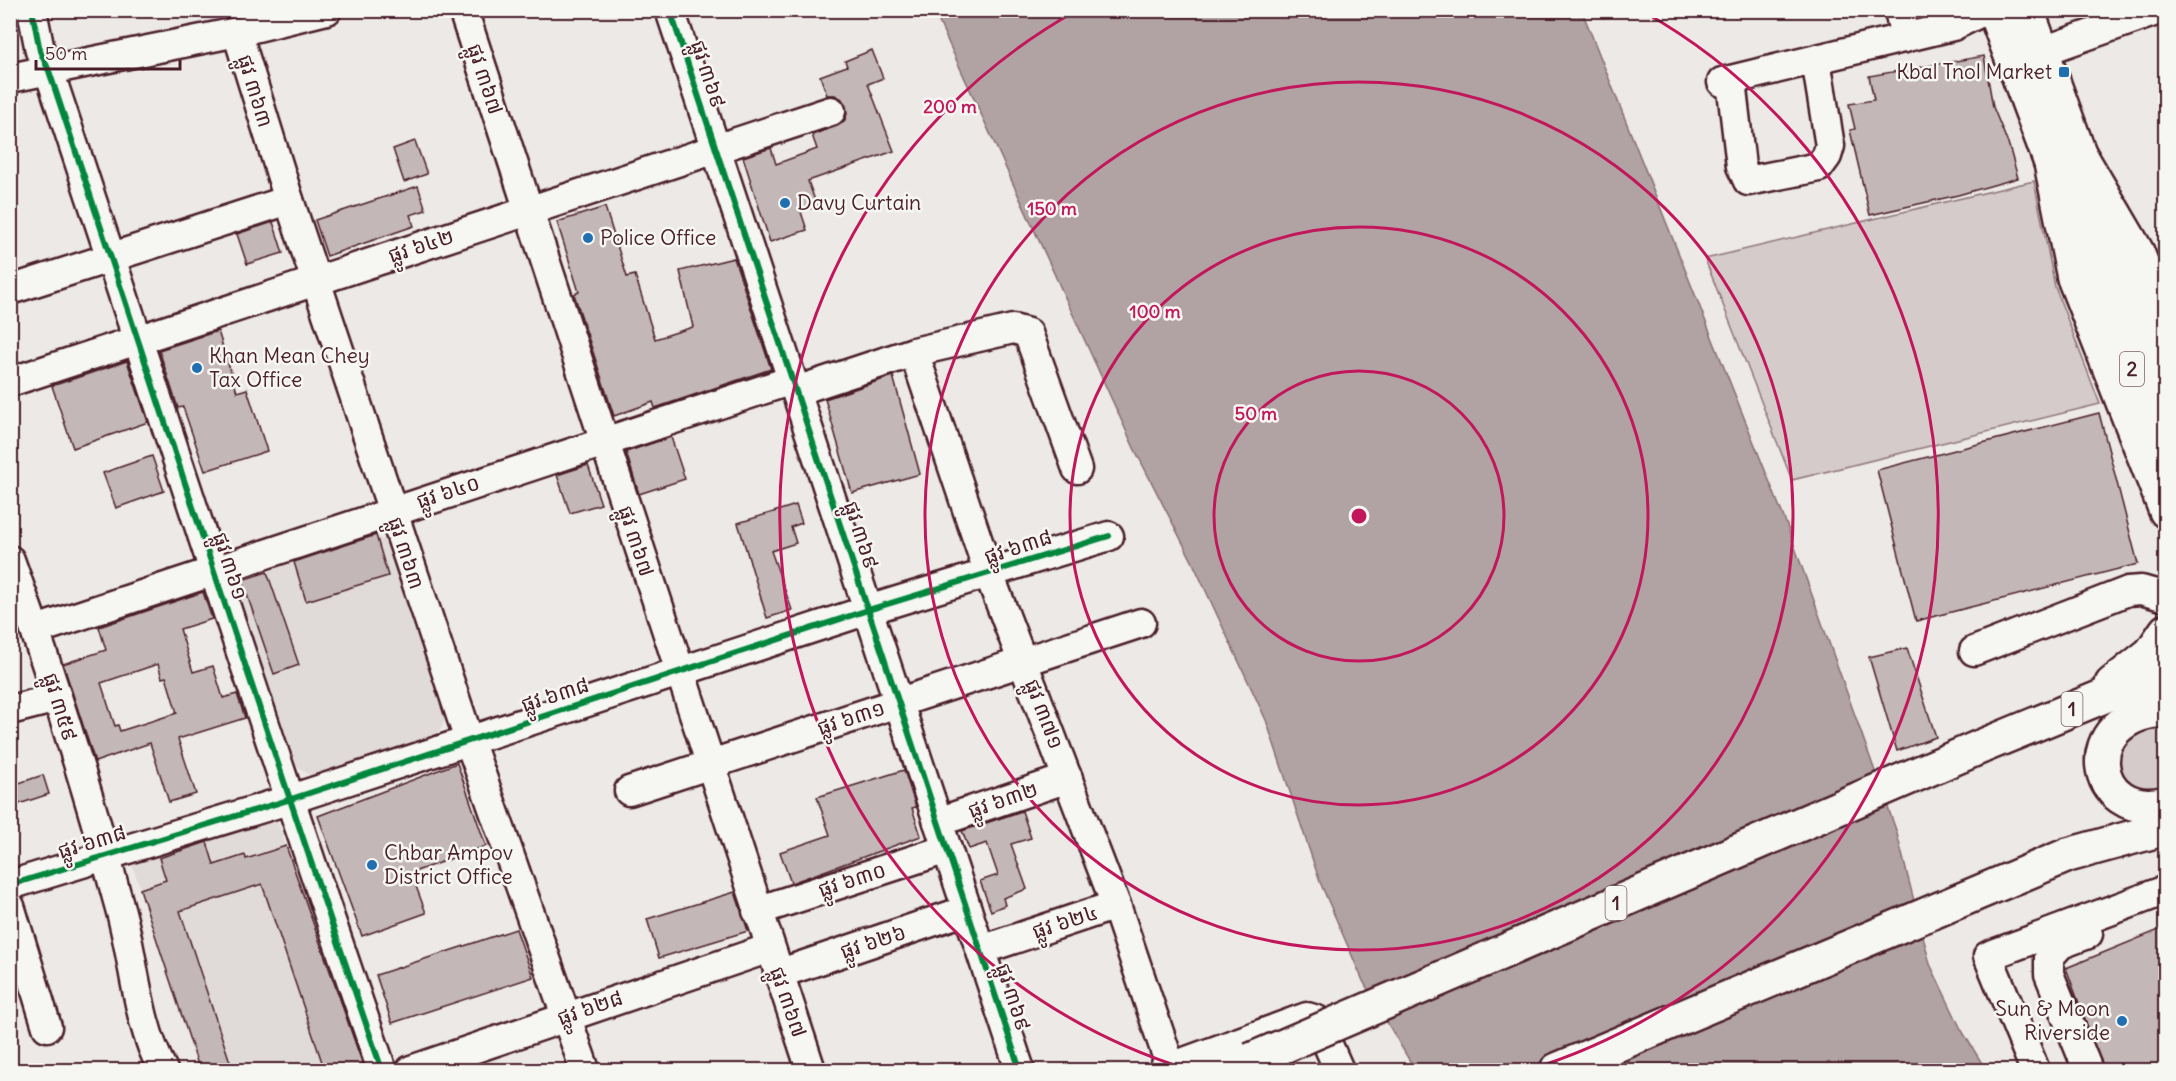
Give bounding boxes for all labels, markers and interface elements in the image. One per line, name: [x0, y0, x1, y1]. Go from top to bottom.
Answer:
scale bar: [36, 33, 180, 71]
street label: ផ្លូវ ៣៦៩: [679, 36, 732, 113]
street label: ផ្លូវ ៣៦៧: [455, 40, 510, 120]
text: 50 m: [45, 42, 87, 65]
street label: ផ្លូវ ៣៦៣: [226, 51, 279, 132]
place label: Kbal Tnol Market: [1896, 58, 2052, 85]
marker: Kbal Tnol Market: [2057, 65, 2071, 79]
text: 200 m: [923, 95, 977, 118]
place label: Davy Curtain: [797, 189, 921, 216]
marker: Davy Curtain: [778, 196, 792, 210]
text: 150 m: [1027, 197, 1077, 220]
street label: ផ្លូវ ៦៤២: [385, 222, 459, 275]
place label: Police Office: [600, 224, 716, 251]
marker: Police Office: [581, 231, 595, 245]
text: 100 m: [1130, 300, 1181, 323]
place label: Khan Mean Chey Tax Office: [209, 342, 370, 393]
road number: 2: [2120, 352, 2144, 386]
marker: Khan Mean Chey Tax Office: [190, 361, 204, 375]
text: 50 m: [1235, 402, 1277, 425]
street label: ផ្លូវ ៦៤០: [413, 469, 485, 520]
street label: ផ្លូវ ៣៦៩: [832, 497, 885, 574]
street label: ផ្លូវ ៣៦៧: [606, 502, 661, 582]
centre of rings: [1349, 506, 1369, 526]
street label: ផ្លូវ ៣៦៣: [376, 513, 431, 594]
street label: ផ្លូវ ៦៣៨: [980, 523, 1057, 576]
street label: ផ្លូវ ៣៦១: [201, 528, 254, 605]
street label: ផ្លូវ ៣៥៩: [31, 669, 84, 746]
street label: ផ្លូវ ៦៣៨: [517, 671, 594, 724]
street label: ផ្លូវ ៣៧១: [1013, 675, 1070, 755]
road number: 1: [2062, 692, 2082, 726]
street label: ផ្លូវ ៦៣១: [813, 694, 890, 747]
street label: ផ្លូវ ៦៣២: [964, 775, 1043, 830]
street label: ផ្លូវ ៦៣៨: [54, 818, 131, 871]
place label: Chbar Ampov District Office: [384, 839, 513, 890]
street label: ផ្លូវ ៦៣០: [814, 856, 891, 909]
marker: Chbar Ampov District Office: [365, 858, 379, 872]
road number: 1: [1606, 886, 1626, 920]
street label: ផ្លូវ ៦២៤: [1029, 898, 1103, 951]
street label: ផ្លូវ ៦២៦: [837, 918, 911, 971]
street label: ផ្លូវ ៣៦៩: [984, 959, 1037, 1036]
street label: ផ្លូវ ៣៦៧: [758, 963, 813, 1043]
street label: ផ្លូវ ៦២៨: [553, 984, 628, 1037]
place label: Sun & Moon Riverside: [1995, 995, 2110, 1046]
marker: Sun & Moon Riverside: [2115, 1014, 2129, 1028]

